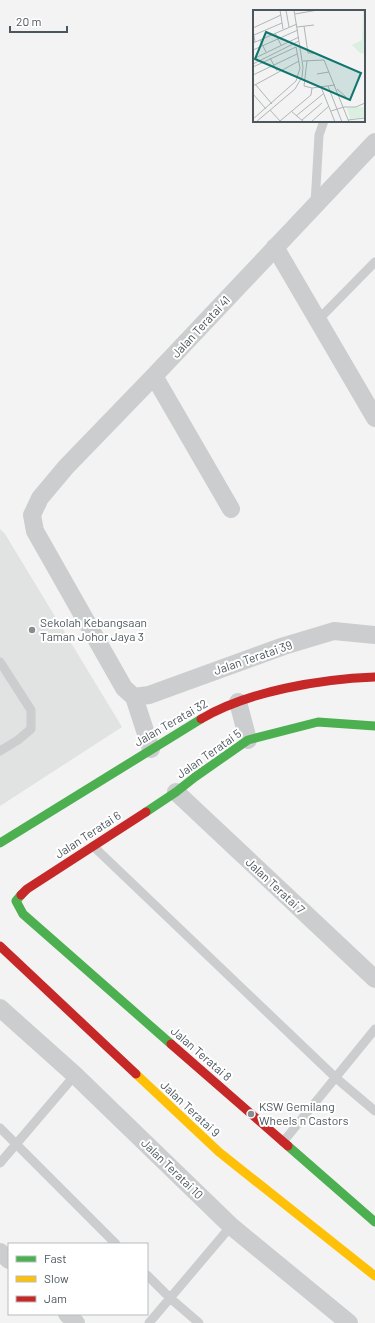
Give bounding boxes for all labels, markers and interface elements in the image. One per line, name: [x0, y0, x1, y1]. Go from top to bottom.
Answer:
scale bar: [10, 8, 67, 34]
inset map: [253, 10, 365, 122]
text: 20 m: [16, 14, 42, 28]
street label: Jalan Teratai 41: [168, 293, 232, 360]
place label: Sekolah Kebangsaan Taman Johor Jaya 3: [40, 615, 147, 643]
marker: Sekolah Kebangsaan Taman Johor Jaya 3: [27, 625, 37, 635]
street label: Jalan Teratai 39: [212, 637, 294, 677]
street label: Jalan Teratai 32: [131, 696, 210, 749]
street label: Jalan Teratai 5: [173, 726, 243, 781]
street label: Jalan Teratai 6: [52, 808, 123, 861]
street label: Jalan Teratai 7: [243, 854, 308, 916]
street label: Jalan Teratai 8: [168, 1023, 235, 1083]
street label: Jalan Teratai 9: [158, 1077, 223, 1139]
place label: KSW Gemilang Wheels n Castors: [259, 1099, 349, 1127]
marker: KSW Gemilang Wheels n Castors: [246, 1109, 256, 1119]
street label: Jalan Teratai 10: [139, 1135, 207, 1201]
legend: [8, 1243, 148, 1315]
text: Fast: [44, 1251, 67, 1265]
text: Slow: [44, 1271, 69, 1285]
text: Jam: [44, 1291, 67, 1305]

